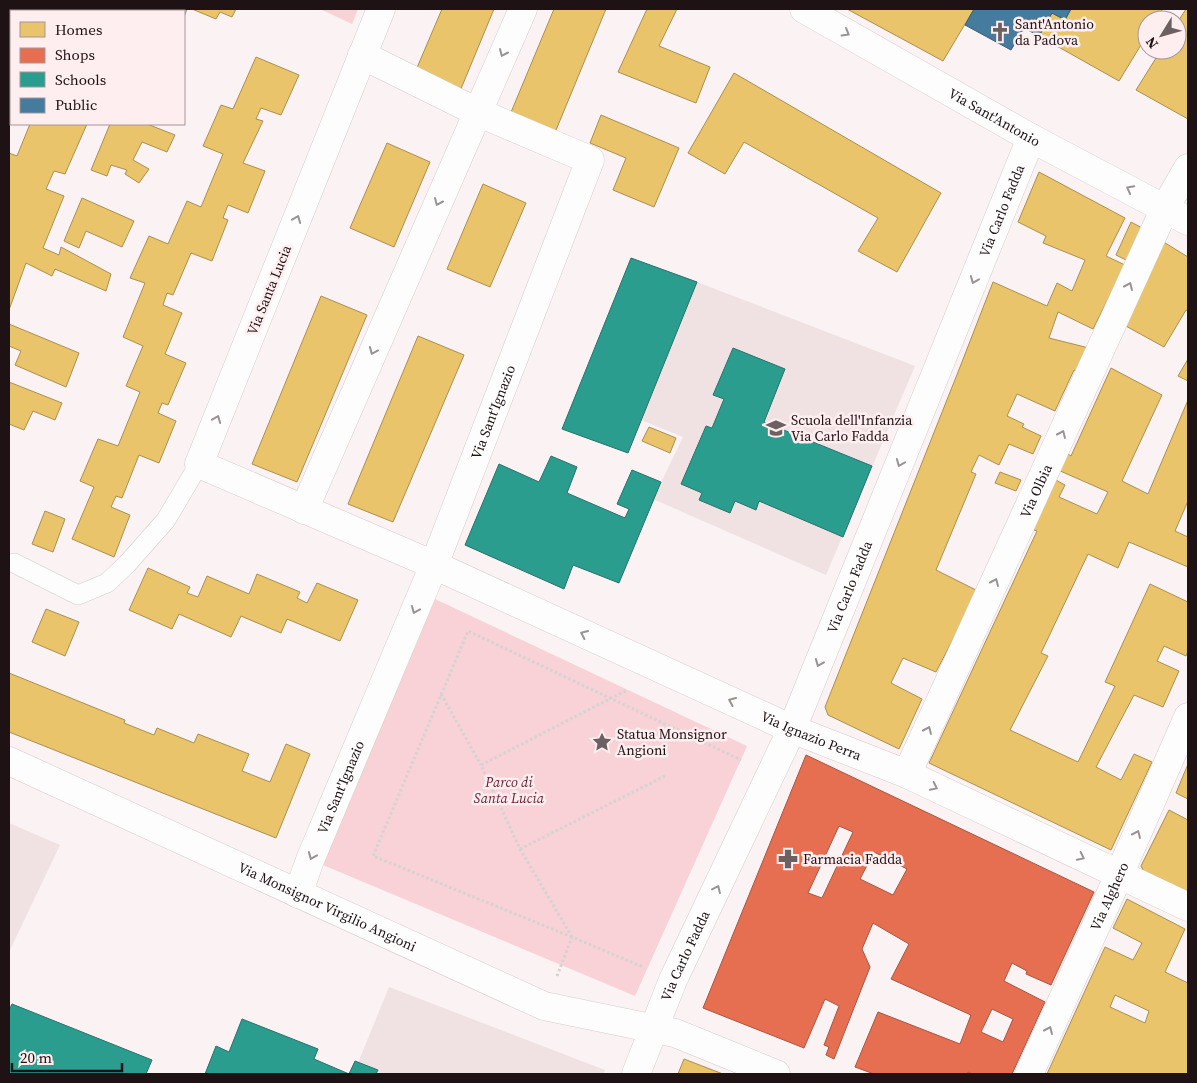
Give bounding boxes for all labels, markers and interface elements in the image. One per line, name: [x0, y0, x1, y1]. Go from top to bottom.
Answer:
legend: [10, 10, 185, 125]
north arrow: [1137, 10, 1187, 60]
place label: Sant'Antonio da Padova: [1015, 14, 1094, 50]
text: Homes: [55, 19, 102, 40]
church icon: Sant'Antonio da Padova: [989, 21, 1011, 43]
one-way arrow: [841, 26, 850, 36]
text: N: [1141, 33, 1163, 53]
text: Shops: [55, 44, 95, 65]
one-way arrow: [499, 48, 510, 57]
text: Schools: [55, 69, 106, 90]
street label: Via Sant'Antonio: [945, 83, 1044, 151]
text: Public: [55, 94, 97, 115]
street label: Via Carlo Fadda: [974, 161, 1030, 260]
one-way arrow: [1126, 185, 1135, 195]
one-way arrow: [433, 197, 444, 206]
one-way arrow: [291, 215, 301, 224]
street label: Via Santa Lucia: [242, 241, 296, 338]
one-way arrow: [969, 275, 980, 284]
one-way arrow: [1123, 282, 1134, 291]
one-way arrow: [368, 346, 379, 355]
street label: Via Sant'Ignazio: [466, 362, 520, 462]
place label: Scuola dell'Infanzia Via Carlo Fadda: [791, 410, 913, 446]
one-way arrow: [211, 415, 222, 424]
school or university icon: Scuola dell'Infanzia Via Carlo Fadda: [765, 417, 787, 439]
one-way arrow: [1056, 430, 1066, 439]
one-way arrow: [895, 458, 906, 467]
street label: Via Olbia: [1015, 460, 1057, 521]
street label: Via Carlo Fadda: [822, 537, 877, 636]
one-way arrow: [988, 578, 999, 587]
one-way arrow: [411, 605, 421, 613]
one-way arrow: [580, 629, 589, 640]
one-way arrow: [815, 658, 825, 666]
one-way arrow: [728, 697, 737, 708]
street label: Via Ignazio Perra: [758, 706, 865, 766]
place label: Statua Monsignor Angioni: [617, 724, 727, 760]
one-way arrow: [921, 726, 932, 735]
place icon: Statua Monsignor Angioni: [591, 731, 613, 753]
street label: Via Sant'Ignazio: [312, 737, 369, 837]
park label: Parco di Santa Lucia: [474, 772, 545, 808]
one-way arrow: [929, 781, 938, 791]
one-way arrow: [1131, 830, 1142, 839]
pharmacy icon: Farmacia Fadda: [777, 848, 799, 870]
place label: Farmacia Fadda: [803, 849, 903, 869]
one-way arrow: [307, 851, 318, 860]
one-way arrow: [1076, 851, 1085, 861]
street label: Via Monsignor Virgilio Angioni: [235, 857, 420, 956]
street label: Via Alghero: [1085, 859, 1134, 934]
one-way arrow: [710, 885, 721, 894]
street label: Via Carlo Fadda: [656, 906, 715, 1004]
one-way arrow: [1043, 1026, 1054, 1035]
scale bar: [12, 1040, 122, 1072]
text: 20 m: [20, 1047, 52, 1068]

